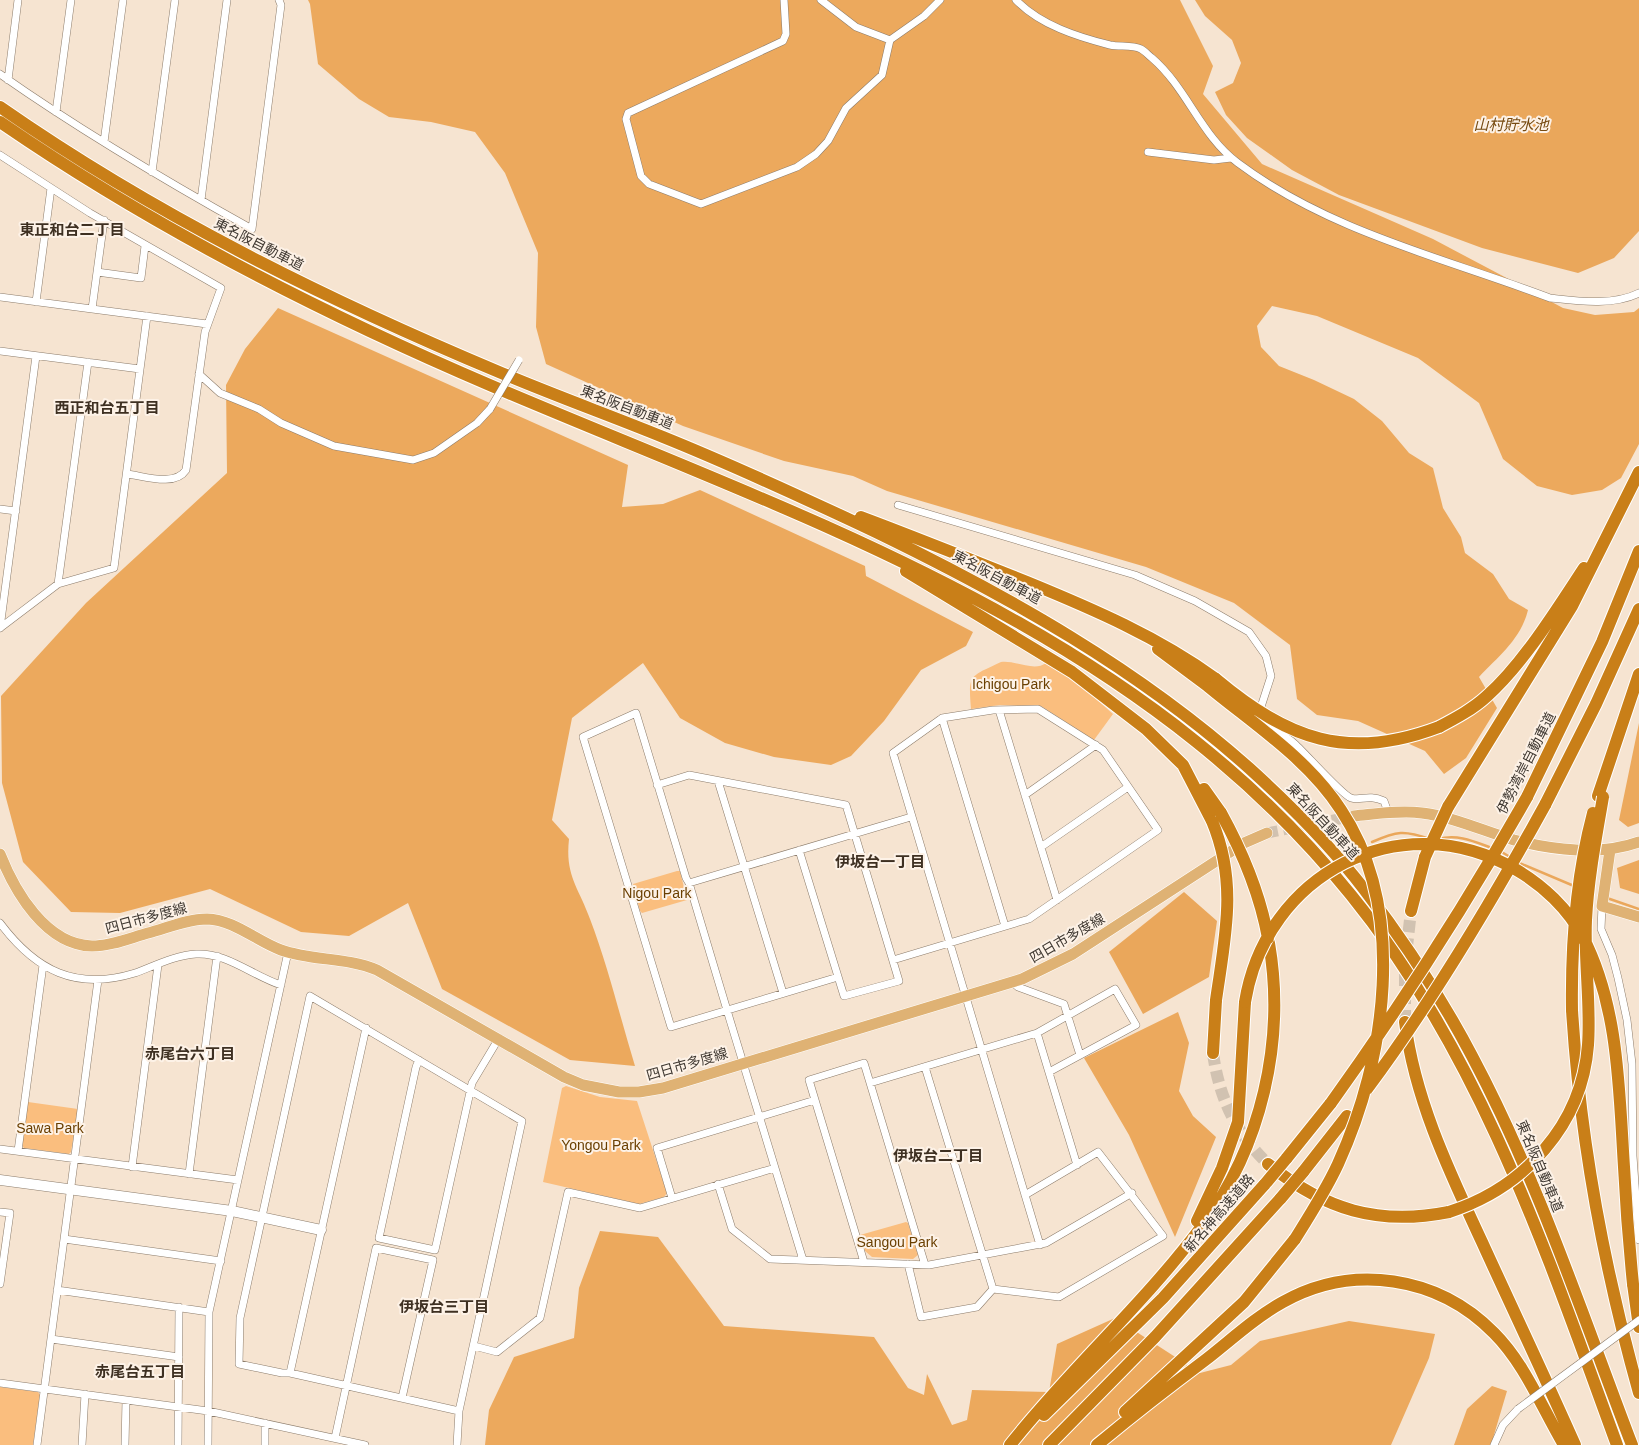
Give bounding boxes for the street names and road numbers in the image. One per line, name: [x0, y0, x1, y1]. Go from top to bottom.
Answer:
street label: 東名阪自動車道: [212, 215, 306, 273]
street label: 東名阪自動車道: [578, 382, 676, 432]
street label: 東名阪自動車道: [950, 547, 1044, 607]
street label: 伊勢湾岸自動車道: [1493, 709, 1559, 817]
street label: 東名阪自動車道: [1284, 780, 1362, 862]
street label: 四日市多度線: [103, 899, 189, 937]
street label: 四日市多度線: [1027, 910, 1107, 966]
street label: 四日市多度線: [644, 1045, 730, 1083]
street label: 東名阪自動車道: [1513, 1118, 1567, 1214]
street label: 新名神高速道路: [1181, 1171, 1257, 1255]

